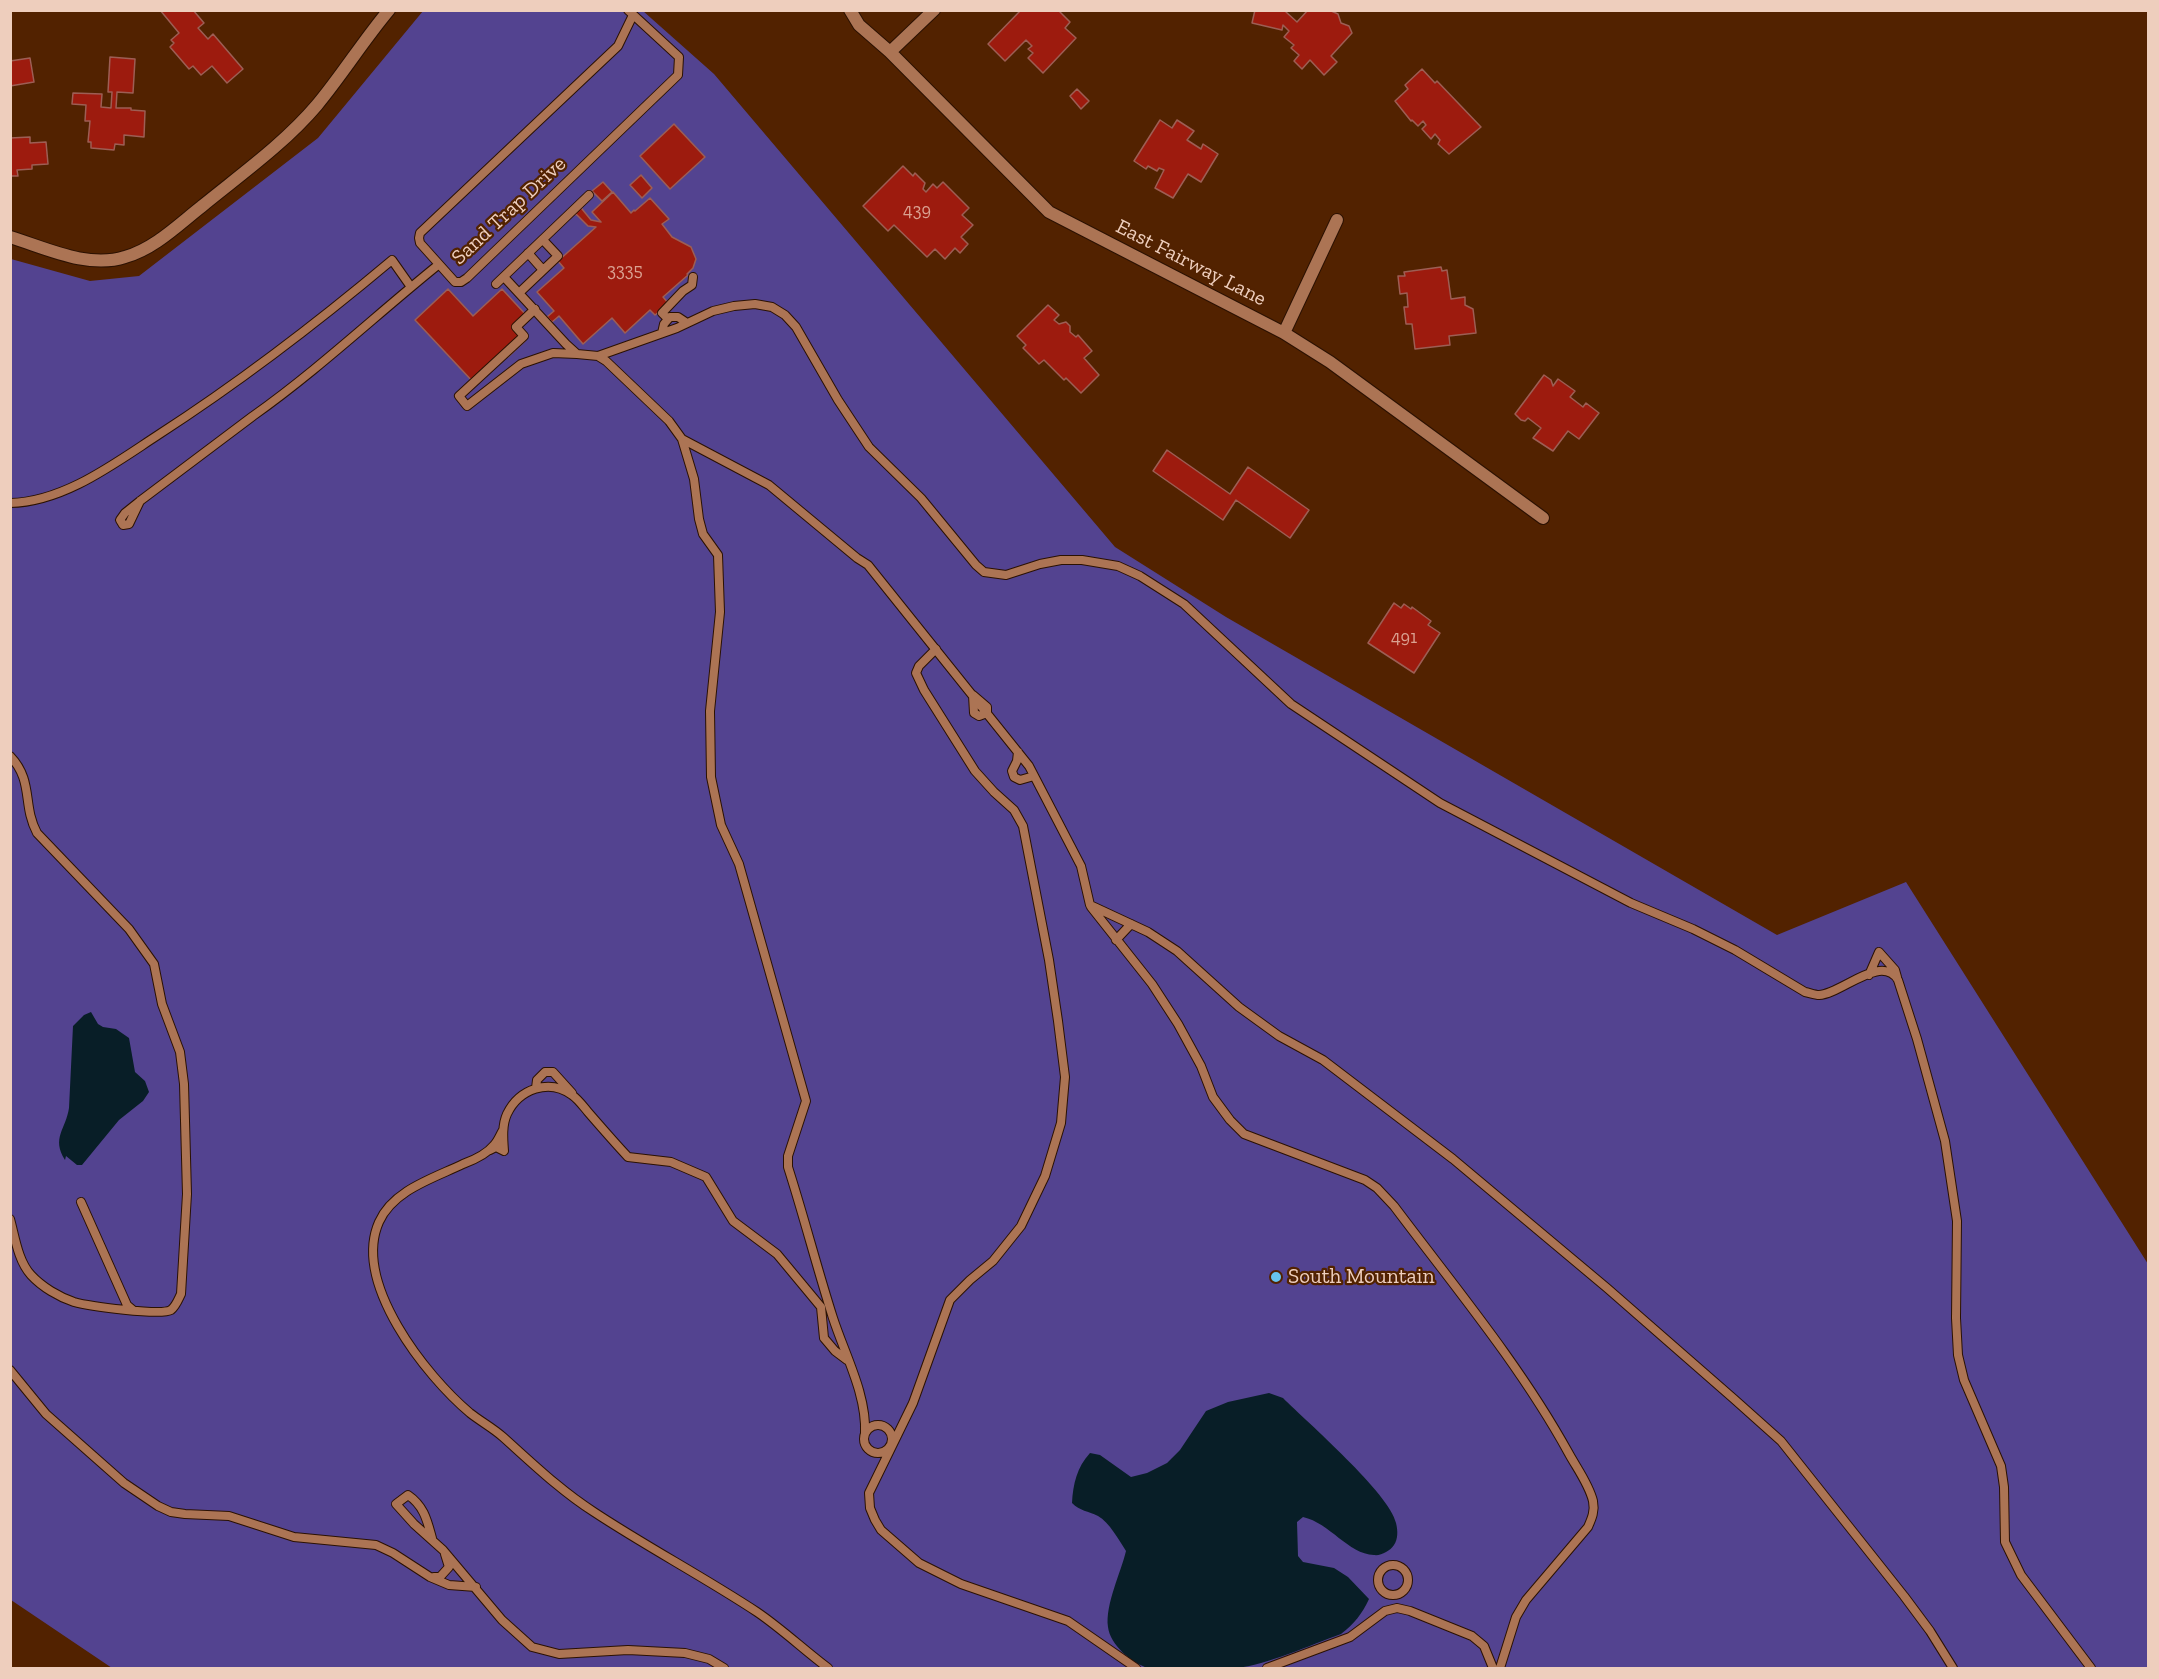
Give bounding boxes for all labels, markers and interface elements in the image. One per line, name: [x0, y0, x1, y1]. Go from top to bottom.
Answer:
street label: Sand Trap Drive: [447, 152, 571, 270]
house number: 439: [903, 200, 931, 222]
street label: East Fairway Lane: [1112, 214, 1270, 312]
house number: 3335: [607, 260, 643, 282]
house number: 491: [1391, 627, 1417, 649]
place label: South Mountain: [1288, 1264, 1435, 1290]
marker: South Mountain: [1269, 1270, 1283, 1284]

